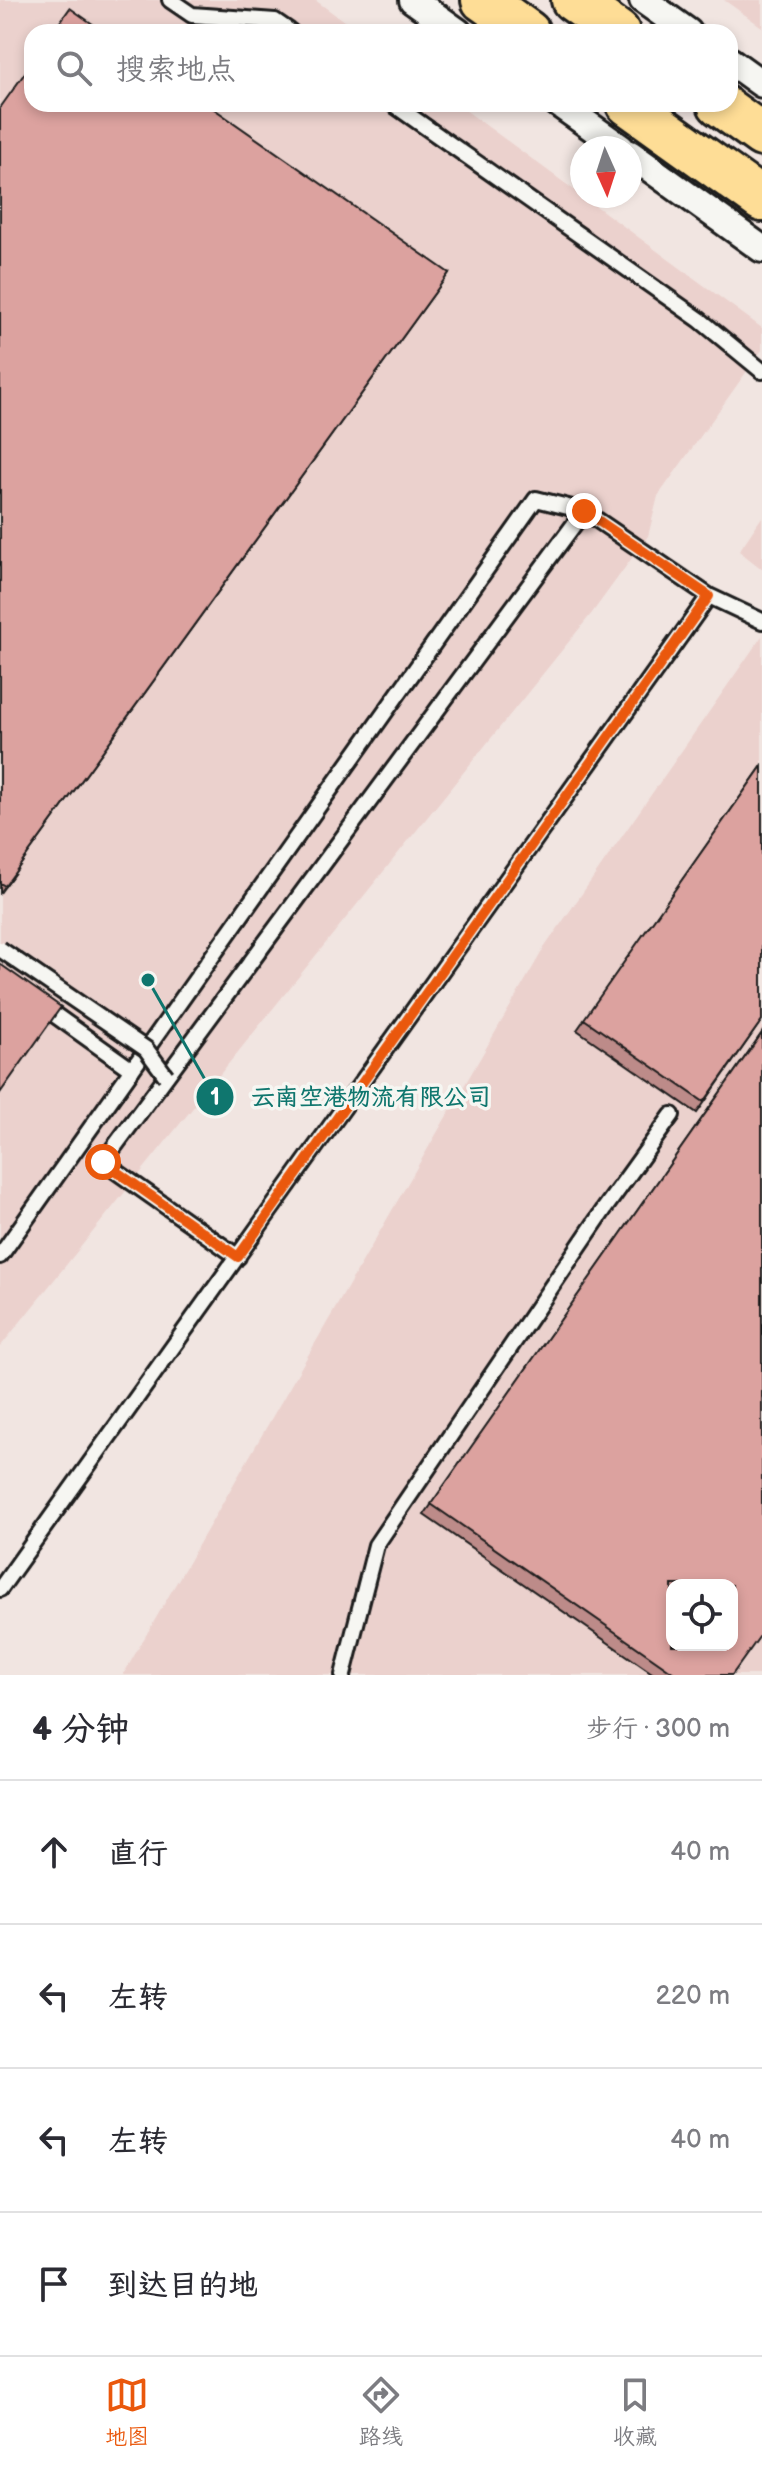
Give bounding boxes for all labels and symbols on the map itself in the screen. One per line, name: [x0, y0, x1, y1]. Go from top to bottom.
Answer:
north arrow: [570, 136, 642, 208]
route end: [566, 493, 602, 529]
callout: 云南空港物流有限公司: [195, 1073, 507, 1121]
text: 1: [210, 1083, 220, 1112]
text: 云南空港物流有限公司: [251, 1083, 491, 1112]
route start: [85, 1144, 121, 1180]

